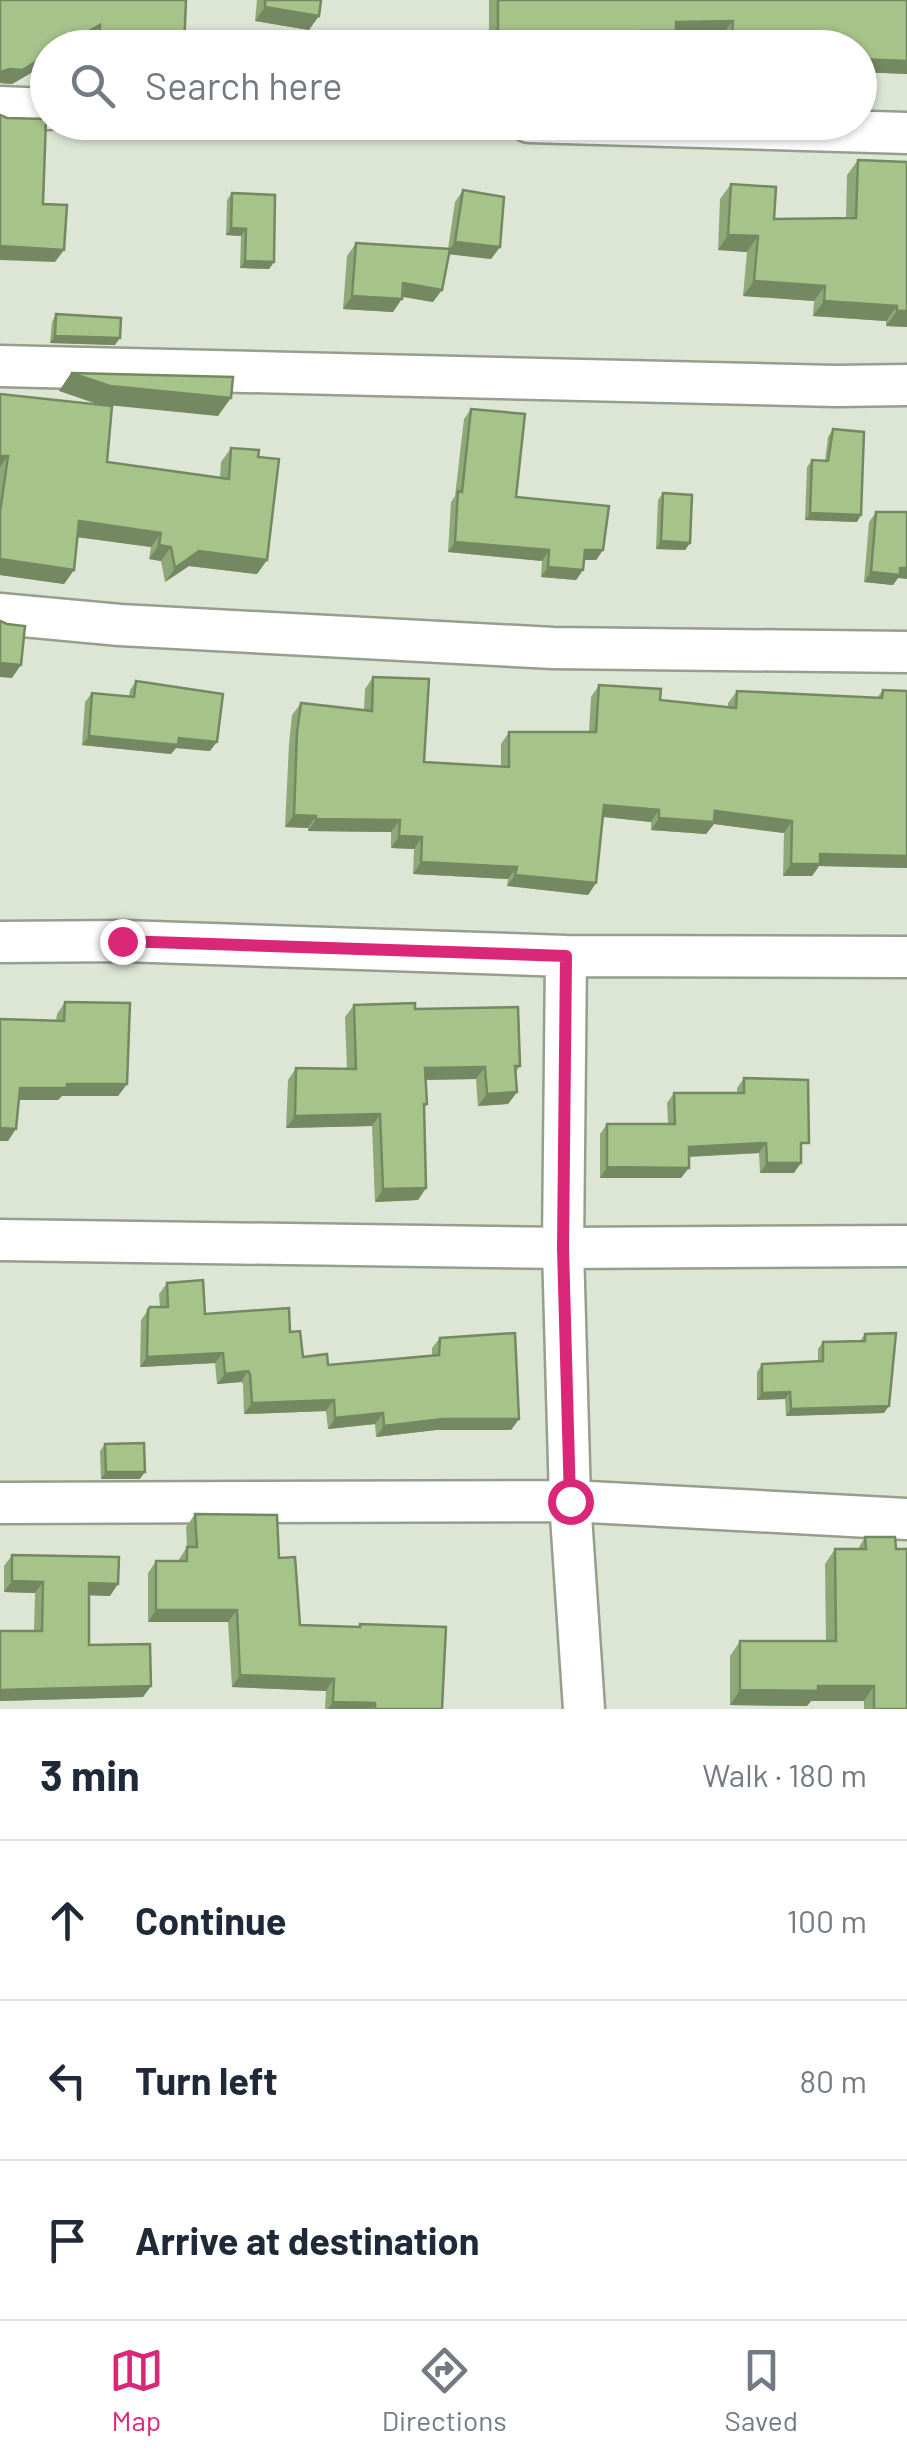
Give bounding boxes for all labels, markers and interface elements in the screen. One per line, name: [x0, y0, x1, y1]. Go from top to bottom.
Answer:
search box: [30, 30, 877, 140]
icon: search: [65, 58, 120, 113]
text: Search here: [145, 62, 343, 108]
route end: [100, 919, 146, 965]
route start: [548, 1479, 594, 1525]
text: 3 min: [40, 1749, 140, 1799]
text: Walk · 180 m: [702, 1755, 867, 1793]
icon: ahead: [40, 1893, 95, 1948]
text: Continue: [135, 1897, 286, 1943]
text: 100 m: [787, 1901, 867, 1939]
icon: left: [40, 2053, 95, 2108]
text: Turn left: [135, 2057, 278, 2103]
text: 80 m: [799, 2061, 867, 2099]
icon: arrive: [40, 2213, 95, 2268]
text: Arrive at destination: [135, 2217, 480, 2263]
tab: Map: [109, 2343, 164, 2437]
tab: Directions: [382, 2343, 507, 2437]
tab: Saved: [725, 2343, 798, 2437]

